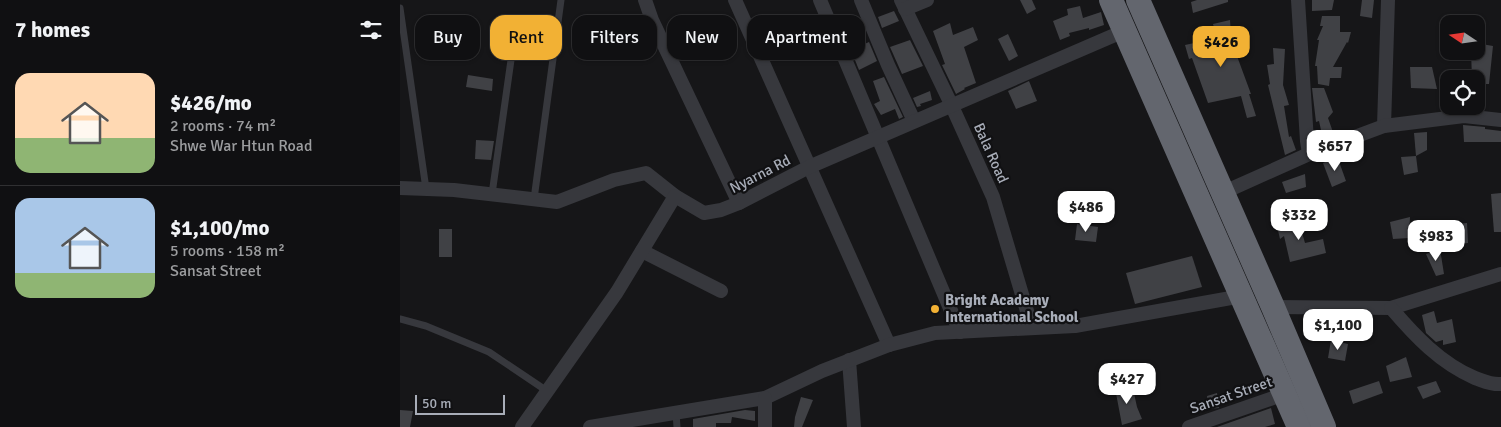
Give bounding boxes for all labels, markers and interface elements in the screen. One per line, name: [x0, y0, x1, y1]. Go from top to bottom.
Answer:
chip: Buy: [415, 15, 480, 60]
chip: Rent: [490, 15, 562, 60]
chip: Filters: [572, 15, 657, 60]
chip: New: [667, 15, 737, 60]
chip: Apartment: [747, 15, 865, 60]
north arrow: [1440, 15, 1485, 60]
map controls: [1440, 15, 1485, 115]
icon: filters: [357, 16, 385, 44]
text: 7 homes: [15, 17, 90, 43]
pin: $426: [1191, 26, 1251, 68]
text: $426: [1204, 32, 1238, 52]
button: locate: [1440, 70, 1485, 115]
text: $426/mo: [170, 90, 252, 116]
icon: home: [55, 93, 115, 153]
text: 2 rooms · 74 m²: [170, 116, 276, 136]
street label: Bala Road: [970, 120, 1012, 186]
pin: $657: [1305, 130, 1365, 172]
text: Shwe War Htun Road: [170, 136, 312, 156]
text: $657: [1318, 136, 1352, 156]
street label: Nyarna Rd: [727, 151, 794, 197]
pin: $486: [1056, 190, 1116, 233]
text: $486: [1069, 197, 1103, 217]
pin: $332: [1269, 198, 1329, 241]
text: $332: [1282, 205, 1316, 225]
text: $1,100/mo: [170, 215, 269, 241]
icon: home: [55, 218, 115, 278]
pin: $983: [1406, 220, 1466, 262]
text: $983: [1419, 226, 1453, 246]
text: 5 rooms · 158 m²: [170, 241, 285, 261]
text: Sansat Street: [170, 261, 261, 281]
place label: Bright Academy International School: [945, 291, 1079, 326]
marker: Bright Academy International School: [929, 303, 941, 315]
pin: $1,100: [1297, 308, 1379, 351]
text: $1,100: [1314, 315, 1362, 335]
pin: $427: [1097, 362, 1157, 405]
text: $427: [1110, 369, 1144, 389]
street label: Sansat Street: [1188, 373, 1274, 417]
scale bar: [415, 392, 505, 415]
text: 50 m: [422, 395, 451, 412]

